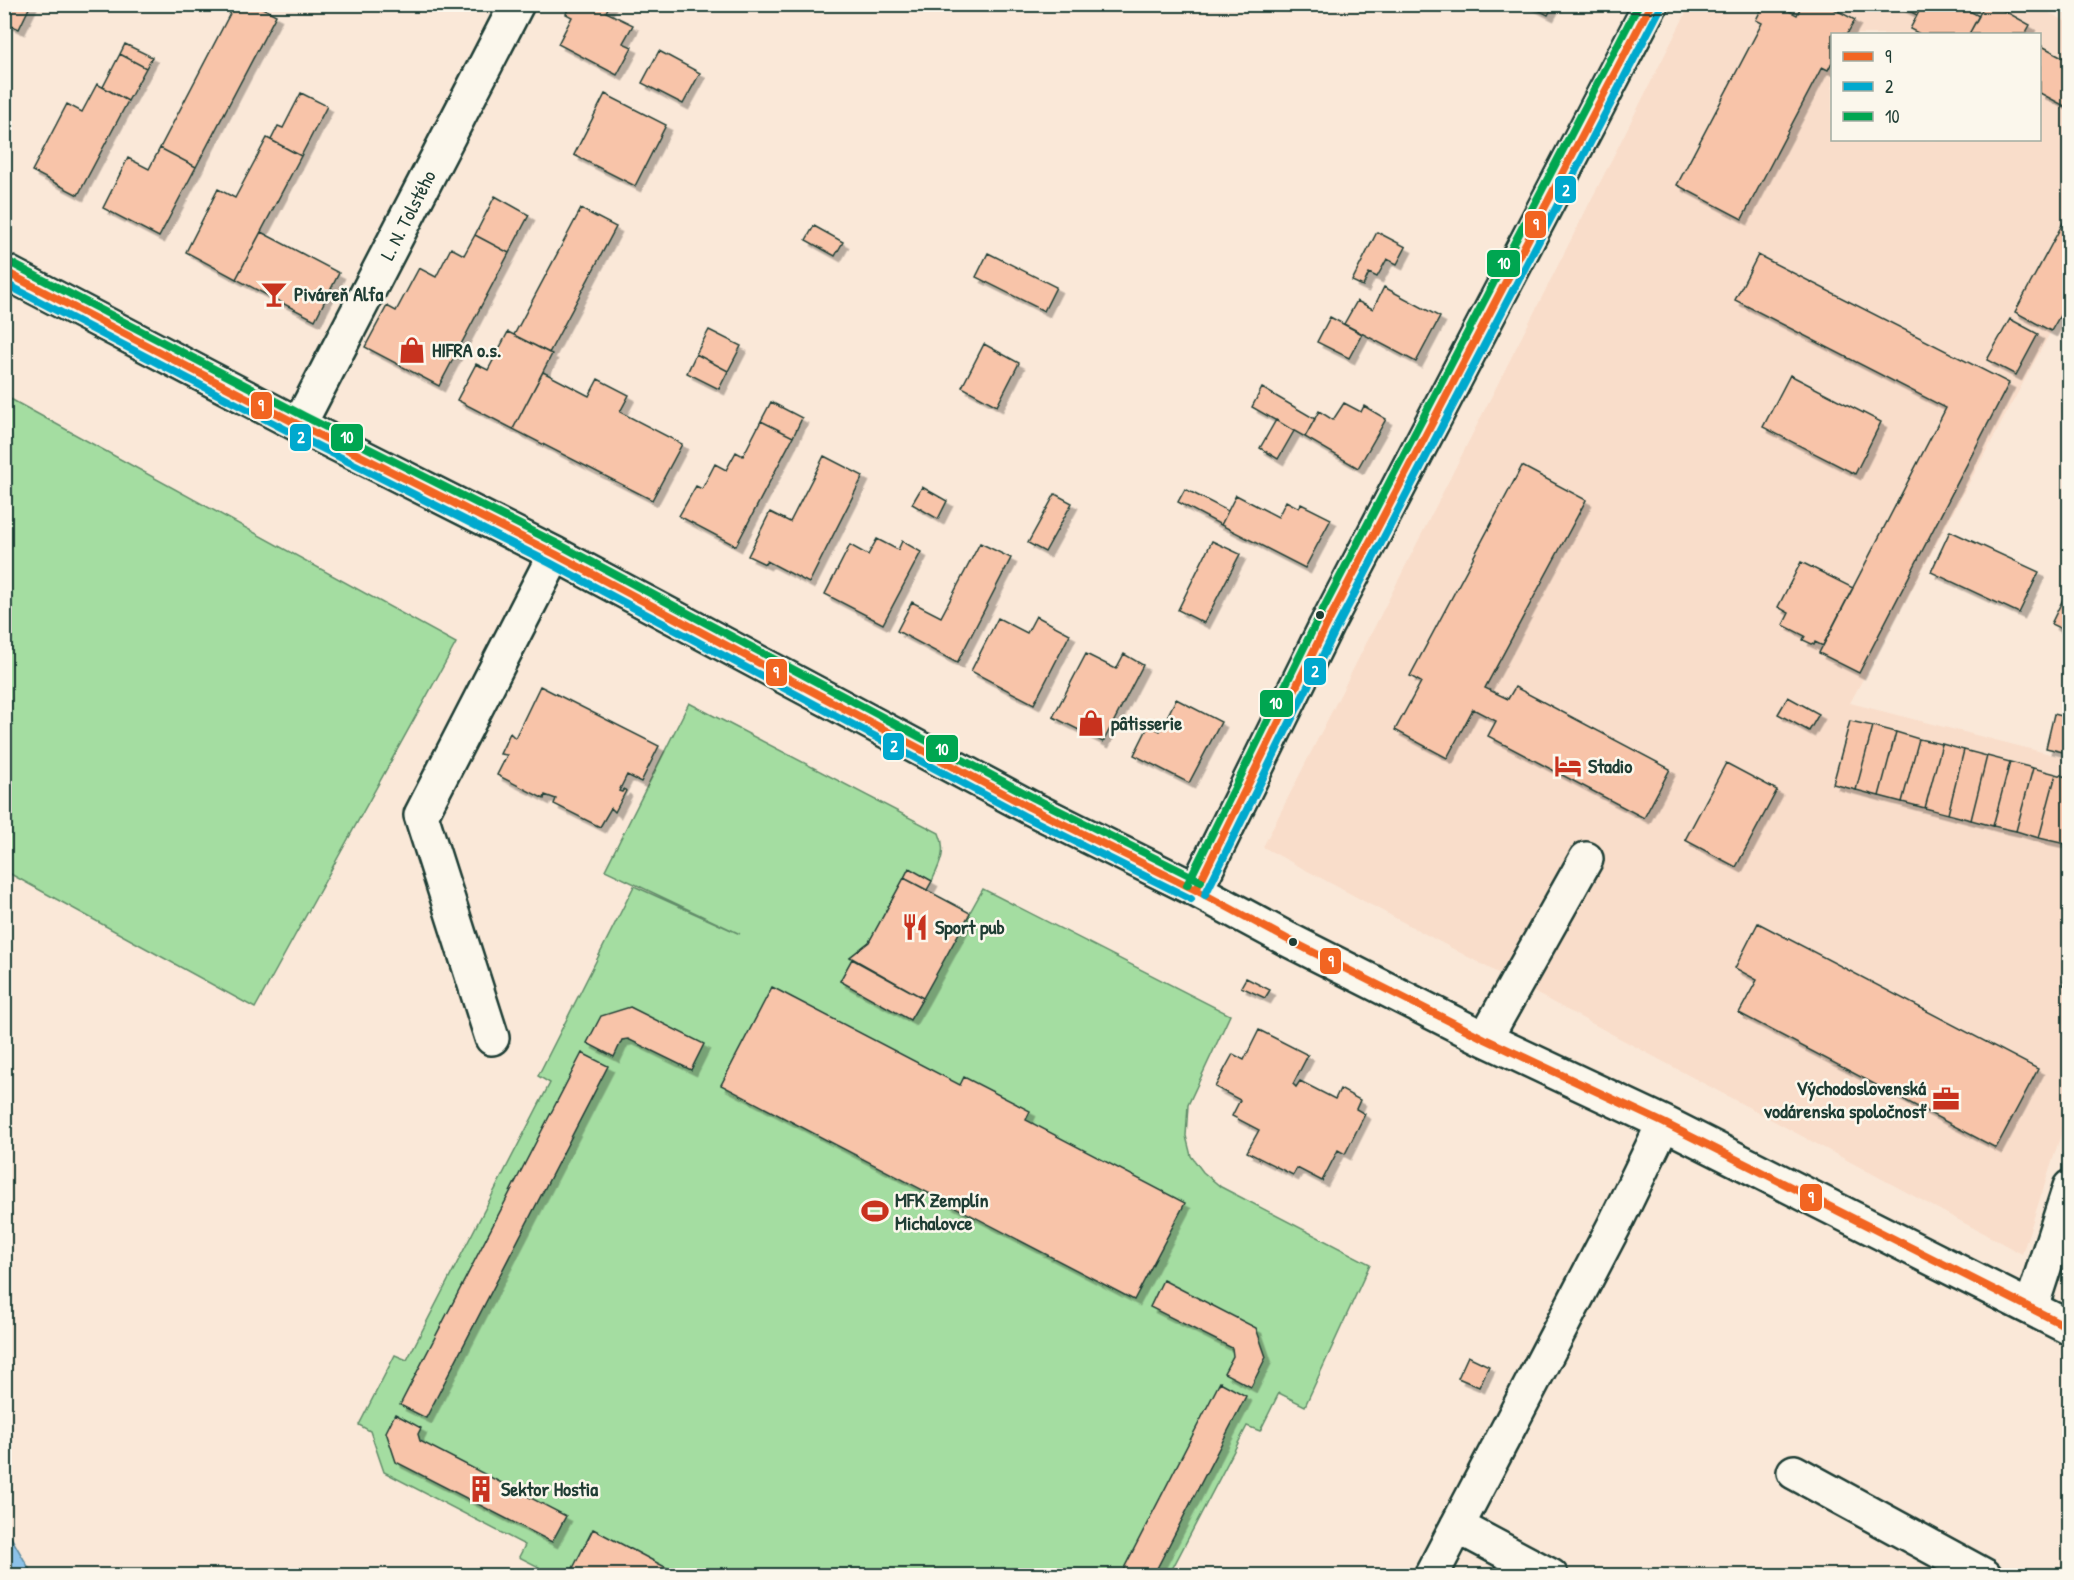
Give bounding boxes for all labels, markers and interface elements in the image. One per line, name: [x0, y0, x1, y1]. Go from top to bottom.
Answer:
legend: [1831, 33, 2041, 141]
text: 9: [1885, 44, 1892, 69]
text: 2: [1885, 74, 1894, 99]
text: 10: [1885, 104, 1900, 129]
street label: L. N. Tolstého: [373, 165, 442, 264]
line badge: 2: [1554, 175, 1577, 204]
text: 2: [1562, 179, 1570, 201]
line badge: 9: [1524, 210, 1547, 239]
text: 9: [1533, 213, 1539, 235]
line badge: 10: [1486, 249, 1521, 278]
text: 10: [1498, 252, 1510, 274]
bar icon: Piváreň Alfa: [259, 279, 289, 309]
place label: Piváreň Alfa: [294, 280, 383, 307]
shop icon: HIFRA o.s.: [397, 335, 427, 365]
place label: HIFRA o.s.: [432, 336, 501, 363]
line badge: 9: [250, 391, 273, 420]
text: 9: [258, 394, 264, 416]
line badge: 2: [289, 423, 312, 452]
line badge: 10: [330, 423, 364, 452]
text: 2: [297, 426, 305, 448]
text: 10: [341, 426, 353, 448]
unlabelled marker: [1314, 609, 1326, 621]
line badge: 2: [1303, 657, 1327, 686]
line badge: 9: [765, 658, 788, 687]
text: 2: [1311, 660, 1319, 682]
text: 9: [773, 661, 779, 683]
line badge: 10: [1259, 689, 1294, 718]
text: 10: [1270, 692, 1282, 714]
shop icon: pâtisserie: [1076, 708, 1106, 738]
place label: pâtisserie: [1111, 709, 1182, 737]
line badge: 2: [882, 732, 905, 761]
line badge: 10: [925, 734, 959, 763]
text: 2: [890, 735, 898, 757]
text: 10: [936, 738, 948, 760]
hotel icon: Stadio: [1553, 751, 1583, 781]
place label: Stadio: [1588, 752, 1632, 779]
restaurant icon: Sport pub: [900, 912, 930, 942]
place label: Sport pub: [935, 913, 1005, 941]
unlabelled marker: [1287, 936, 1299, 948]
line badge: 9: [1319, 947, 1342, 975]
text: 9: [1328, 950, 1334, 972]
place label: Východoslovenská vodárenska spoločnosť: [1764, 1074, 1927, 1125]
office icon: Východoslovenská vodárenska spoločnosť: [1931, 1084, 1961, 1114]
line badge: 9: [1799, 1183, 1823, 1212]
place label: MFK Zemplín Michalovce: [895, 1186, 989, 1236]
text: 9: [1808, 1186, 1814, 1208]
sports icon: MFK Zemplín Michalovce: [860, 1196, 890, 1226]
building icon: Sektor Hostia: [466, 1474, 496, 1504]
place label: Sektor Hostia: [501, 1475, 598, 1502]

